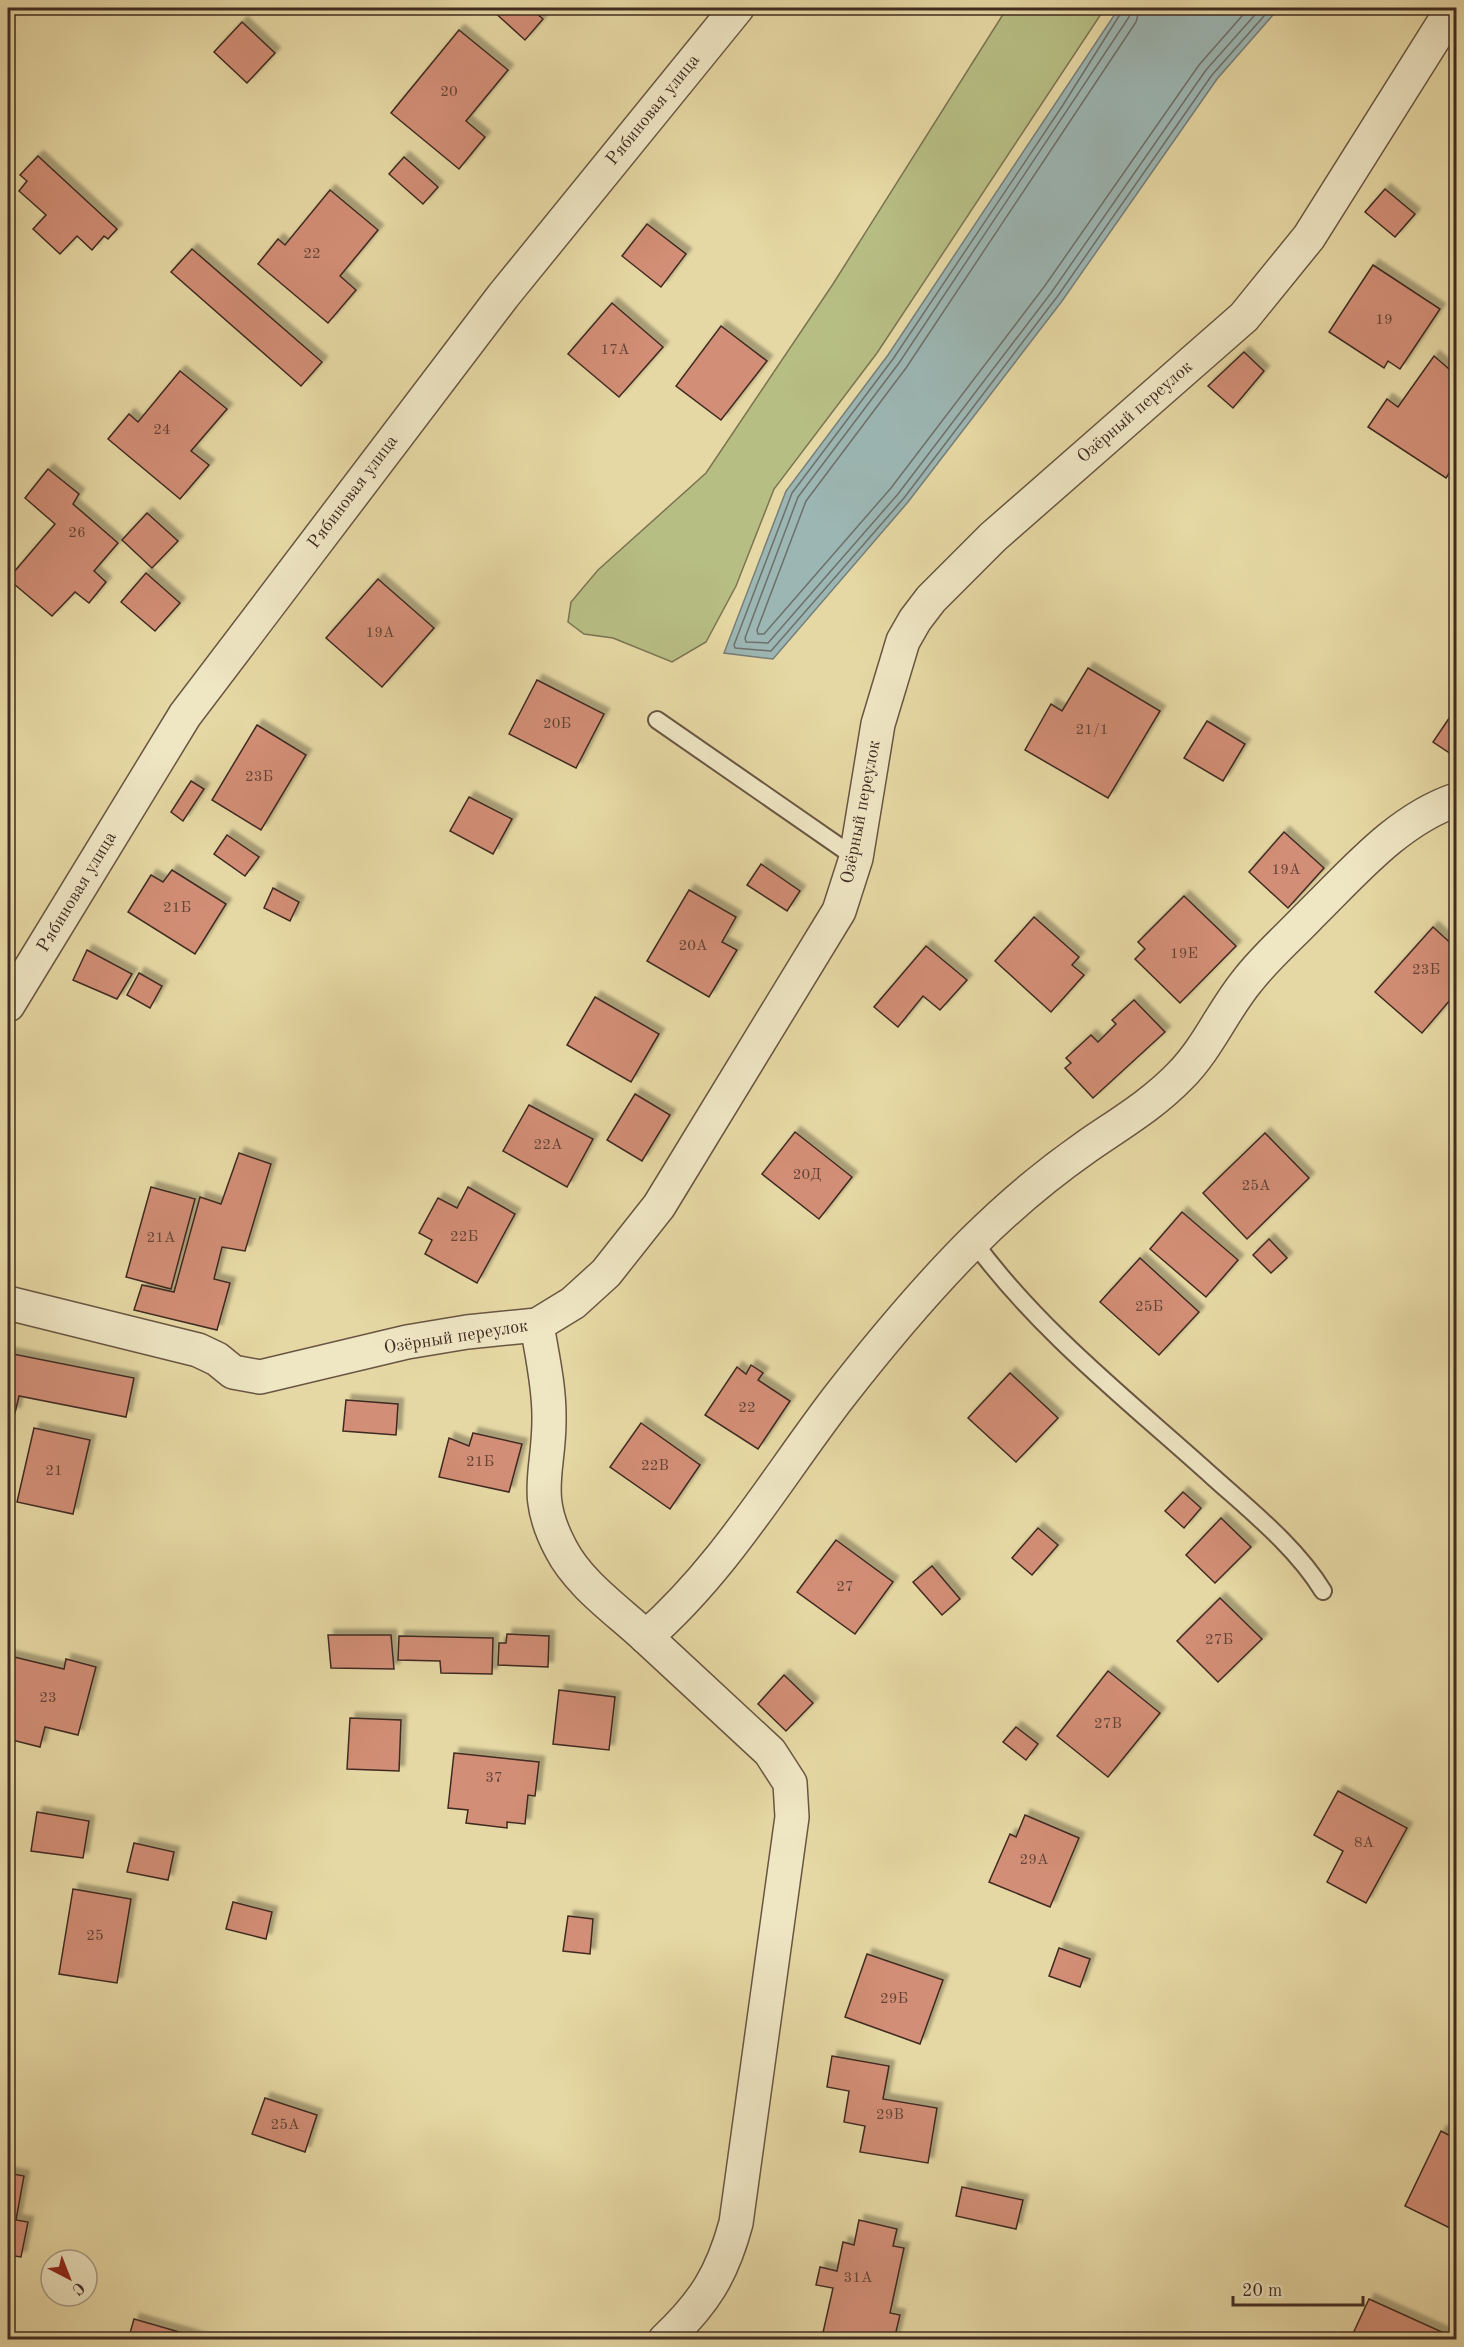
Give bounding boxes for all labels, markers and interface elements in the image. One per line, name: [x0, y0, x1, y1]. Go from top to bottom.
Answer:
street label: Рябиновая улица: [603, 51, 703, 169]
house number: 20: [440, 85, 458, 100]
house number: 22: [303, 247, 321, 262]
house number: 19: [1375, 313, 1393, 328]
house number: 17А: [601, 343, 630, 358]
street label: Озёрный переулок: [1074, 357, 1196, 467]
house number: 24: [153, 423, 171, 438]
street label: Рябиновая улица: [305, 432, 401, 552]
house number: 26: [68, 526, 86, 541]
house number: 19А: [366, 626, 395, 641]
house number: 20Б: [543, 717, 571, 732]
house number: 21/1: [1076, 723, 1108, 738]
street label: Озёрный переулок: [838, 739, 884, 885]
house number: 23Б: [245, 770, 273, 785]
street label: Рябиновая улица: [34, 829, 120, 955]
house number: 19А: [1272, 863, 1301, 878]
house number: 21Б: [163, 901, 191, 916]
house number: 20А: [679, 939, 708, 954]
house number: 19Е: [1170, 947, 1198, 962]
house number: 23Б: [1412, 963, 1440, 978]
house number: 22А: [534, 1138, 563, 1153]
house number: 20Д: [793, 1168, 821, 1183]
house number: 25А: [1242, 1179, 1271, 1194]
house number: 22Б: [450, 1230, 478, 1245]
house number: 21А: [147, 1231, 176, 1246]
house number: 25Б: [1135, 1300, 1163, 1315]
street label: Озёрный переулок: [383, 1317, 529, 1357]
house number: 22: [738, 1401, 756, 1416]
house number: 21Б: [466, 1455, 494, 1470]
house number: 22В: [641, 1459, 669, 1474]
house number: 21: [45, 1464, 63, 1479]
house number: 27: [836, 1580, 854, 1595]
house number: 27Б: [1205, 1633, 1233, 1648]
house number: 23: [39, 1691, 57, 1706]
house number: 27В: [1094, 1717, 1122, 1732]
house number: 37: [485, 1771, 503, 1786]
house number: 8А: [1354, 1836, 1375, 1851]
house number: 29А: [1020, 1853, 1049, 1868]
house number: 25: [86, 1929, 104, 1944]
house number: 29Б: [880, 1992, 908, 2007]
house number: 29В: [876, 2108, 904, 2123]
house number: 25А: [271, 2118, 300, 2133]
north arrow: [39, 2248, 99, 2308]
scale bar: [1233, 2269, 1364, 2307]
house number: 31А: [844, 2271, 873, 2286]
text: С: [68, 2278, 87, 2297]
text: 20 m: [1242, 2282, 1282, 2300]

